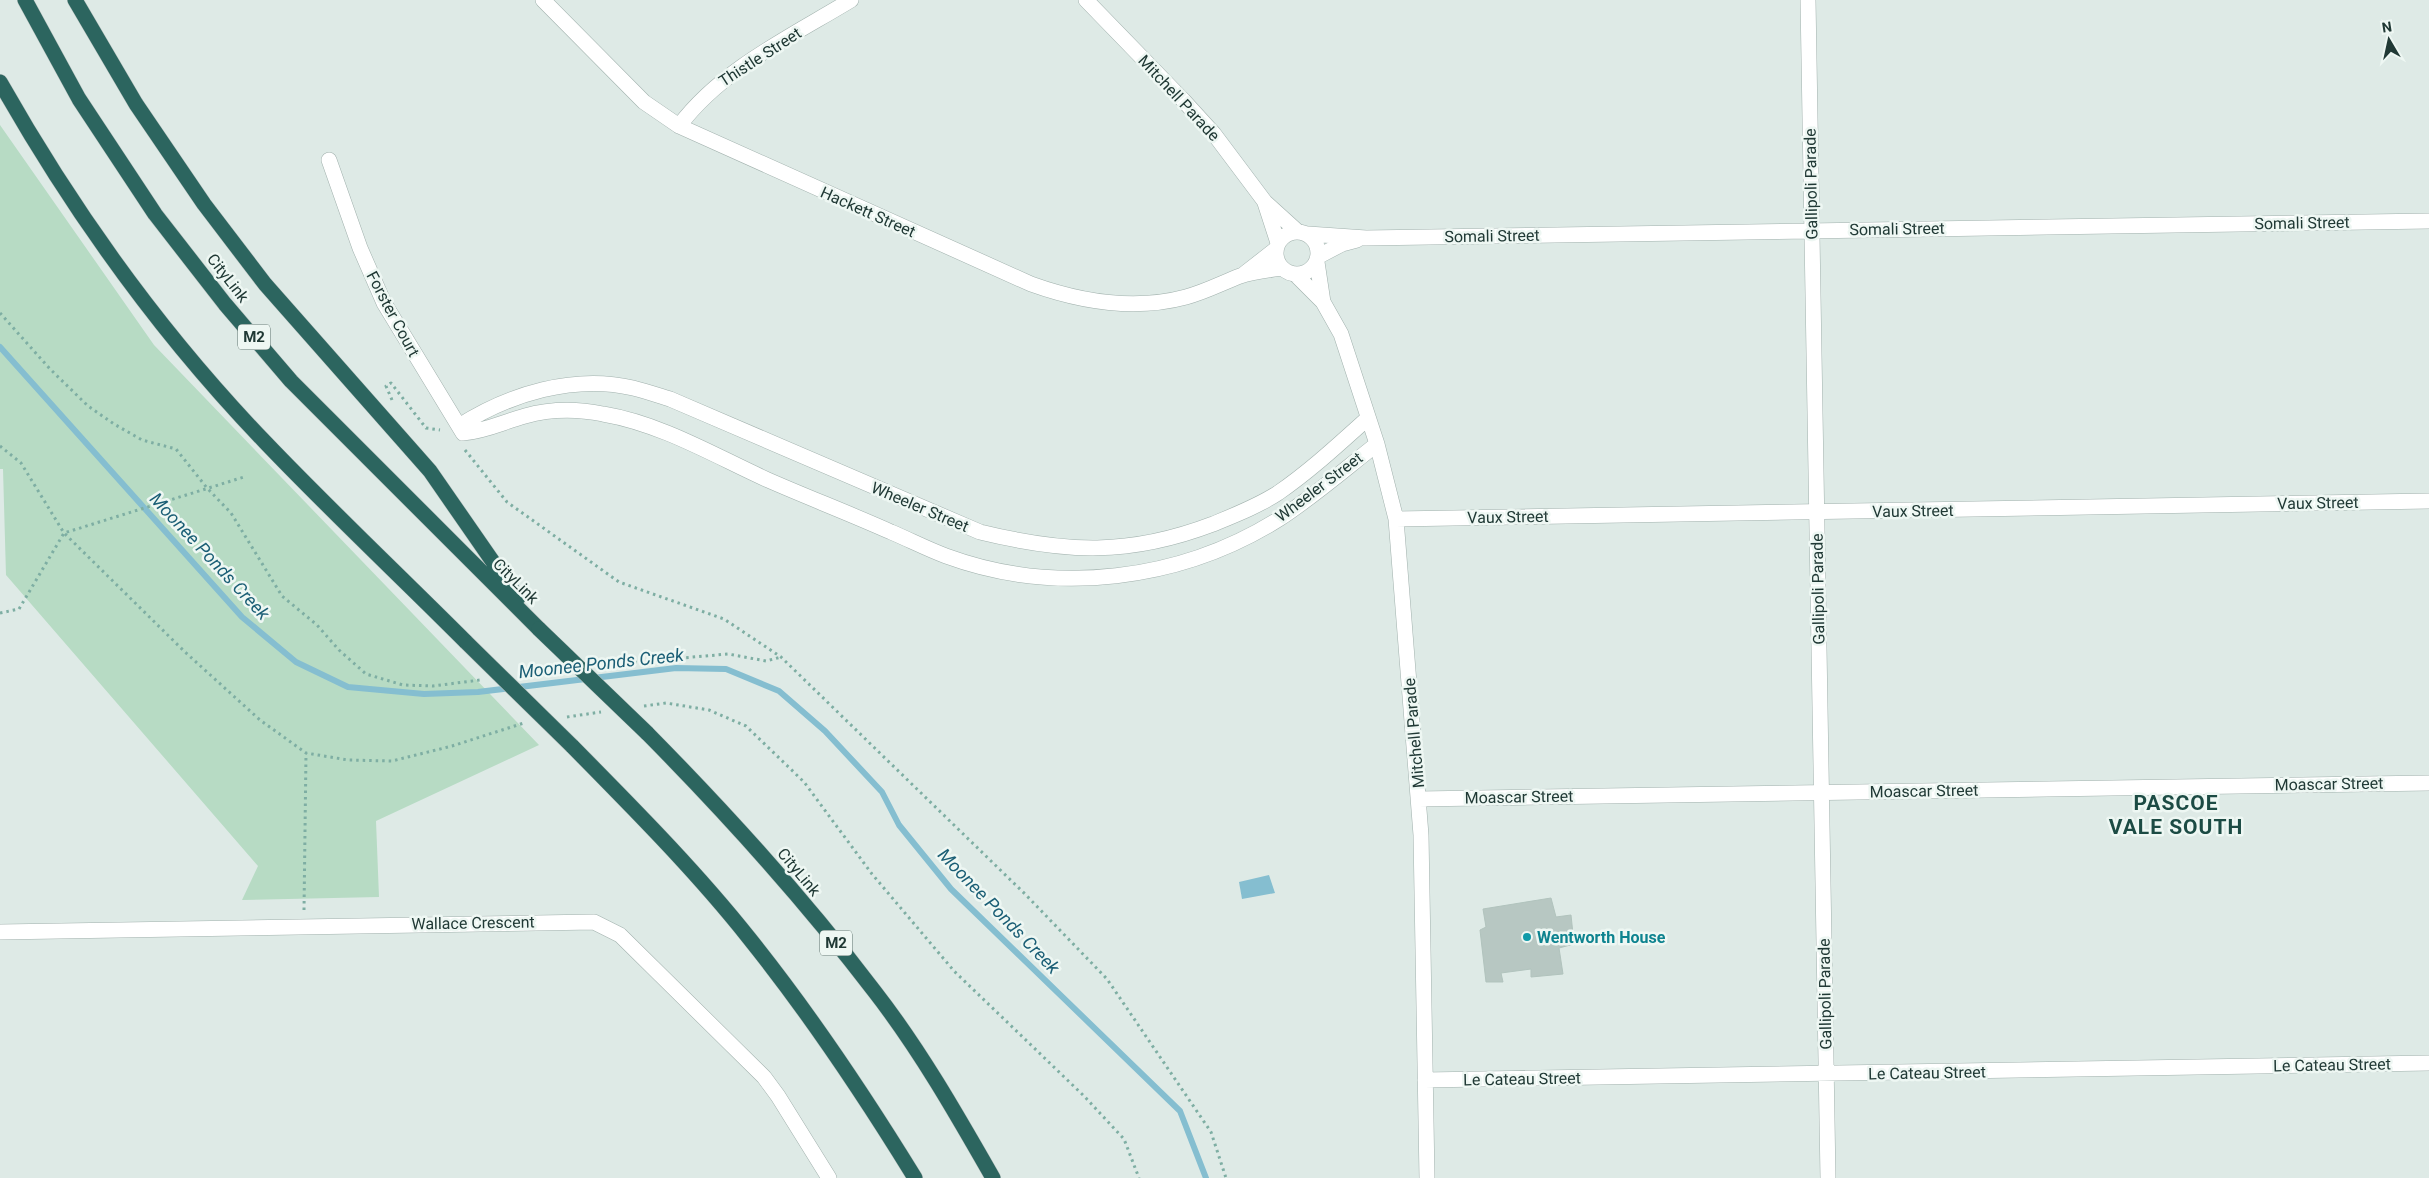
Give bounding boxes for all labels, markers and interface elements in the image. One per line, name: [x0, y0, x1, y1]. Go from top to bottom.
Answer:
north arrow: [2364, 15, 2414, 65]
text: N: [2381, 18, 2393, 36]
street label: Thistle Street: [715, 23, 805, 91]
street label: Mitchell Parade: [1134, 51, 1224, 145]
street label: Gallipoli Parade: [1801, 128, 1821, 240]
street label: Hackett Street: [818, 183, 918, 241]
street label: Somali Street: [2254, 213, 2350, 233]
street label: Somali Street: [1849, 219, 1945, 239]
street label: Somali Street: [1444, 226, 1540, 246]
street label: CityLink: [203, 250, 253, 307]
street label: Forster Court: [363, 268, 423, 360]
road number: M2: [238, 324, 270, 350]
street label: Wheeler Street: [1272, 448, 1366, 526]
street label: Wheeler Street: [868, 478, 972, 536]
water label: Moonee Ponds Creek: [146, 488, 275, 625]
street label: Vaux Street: [2277, 493, 2359, 513]
street label: Vaux Street: [1872, 501, 1954, 521]
street label: Vaux Street: [1467, 507, 1549, 527]
street label: Gallipoli Parade: [1808, 533, 1828, 645]
street label: CityLink: [489, 554, 543, 608]
water label: Moonee Ponds Creek: [517, 644, 686, 682]
street label: Mitchell Parade: [1400, 677, 1428, 789]
street label: Moascar Street: [2274, 774, 2384, 794]
street label: Moascar Street: [1869, 781, 1979, 801]
street label: Moascar Street: [1464, 787, 1574, 807]
district label: PASCOE VALE SOUTH: [2109, 791, 2243, 839]
street label: CityLink: [774, 844, 825, 900]
water label: Moonee Ponds Creek: [934, 844, 1065, 979]
street label: Wallace Crescent: [411, 912, 535, 934]
place label: Wentworth House: [1537, 928, 1666, 947]
road number: M2: [820, 930, 852, 956]
marker: Wentworth House: [1521, 931, 1533, 943]
street label: Gallipoli Parade: [1815, 938, 1835, 1050]
street label: Le Cateau Street: [2273, 1054, 2391, 1076]
street label: Le Cateau Street: [1868, 1062, 1986, 1084]
street label: Le Cateau Street: [1463, 1068, 1581, 1090]

